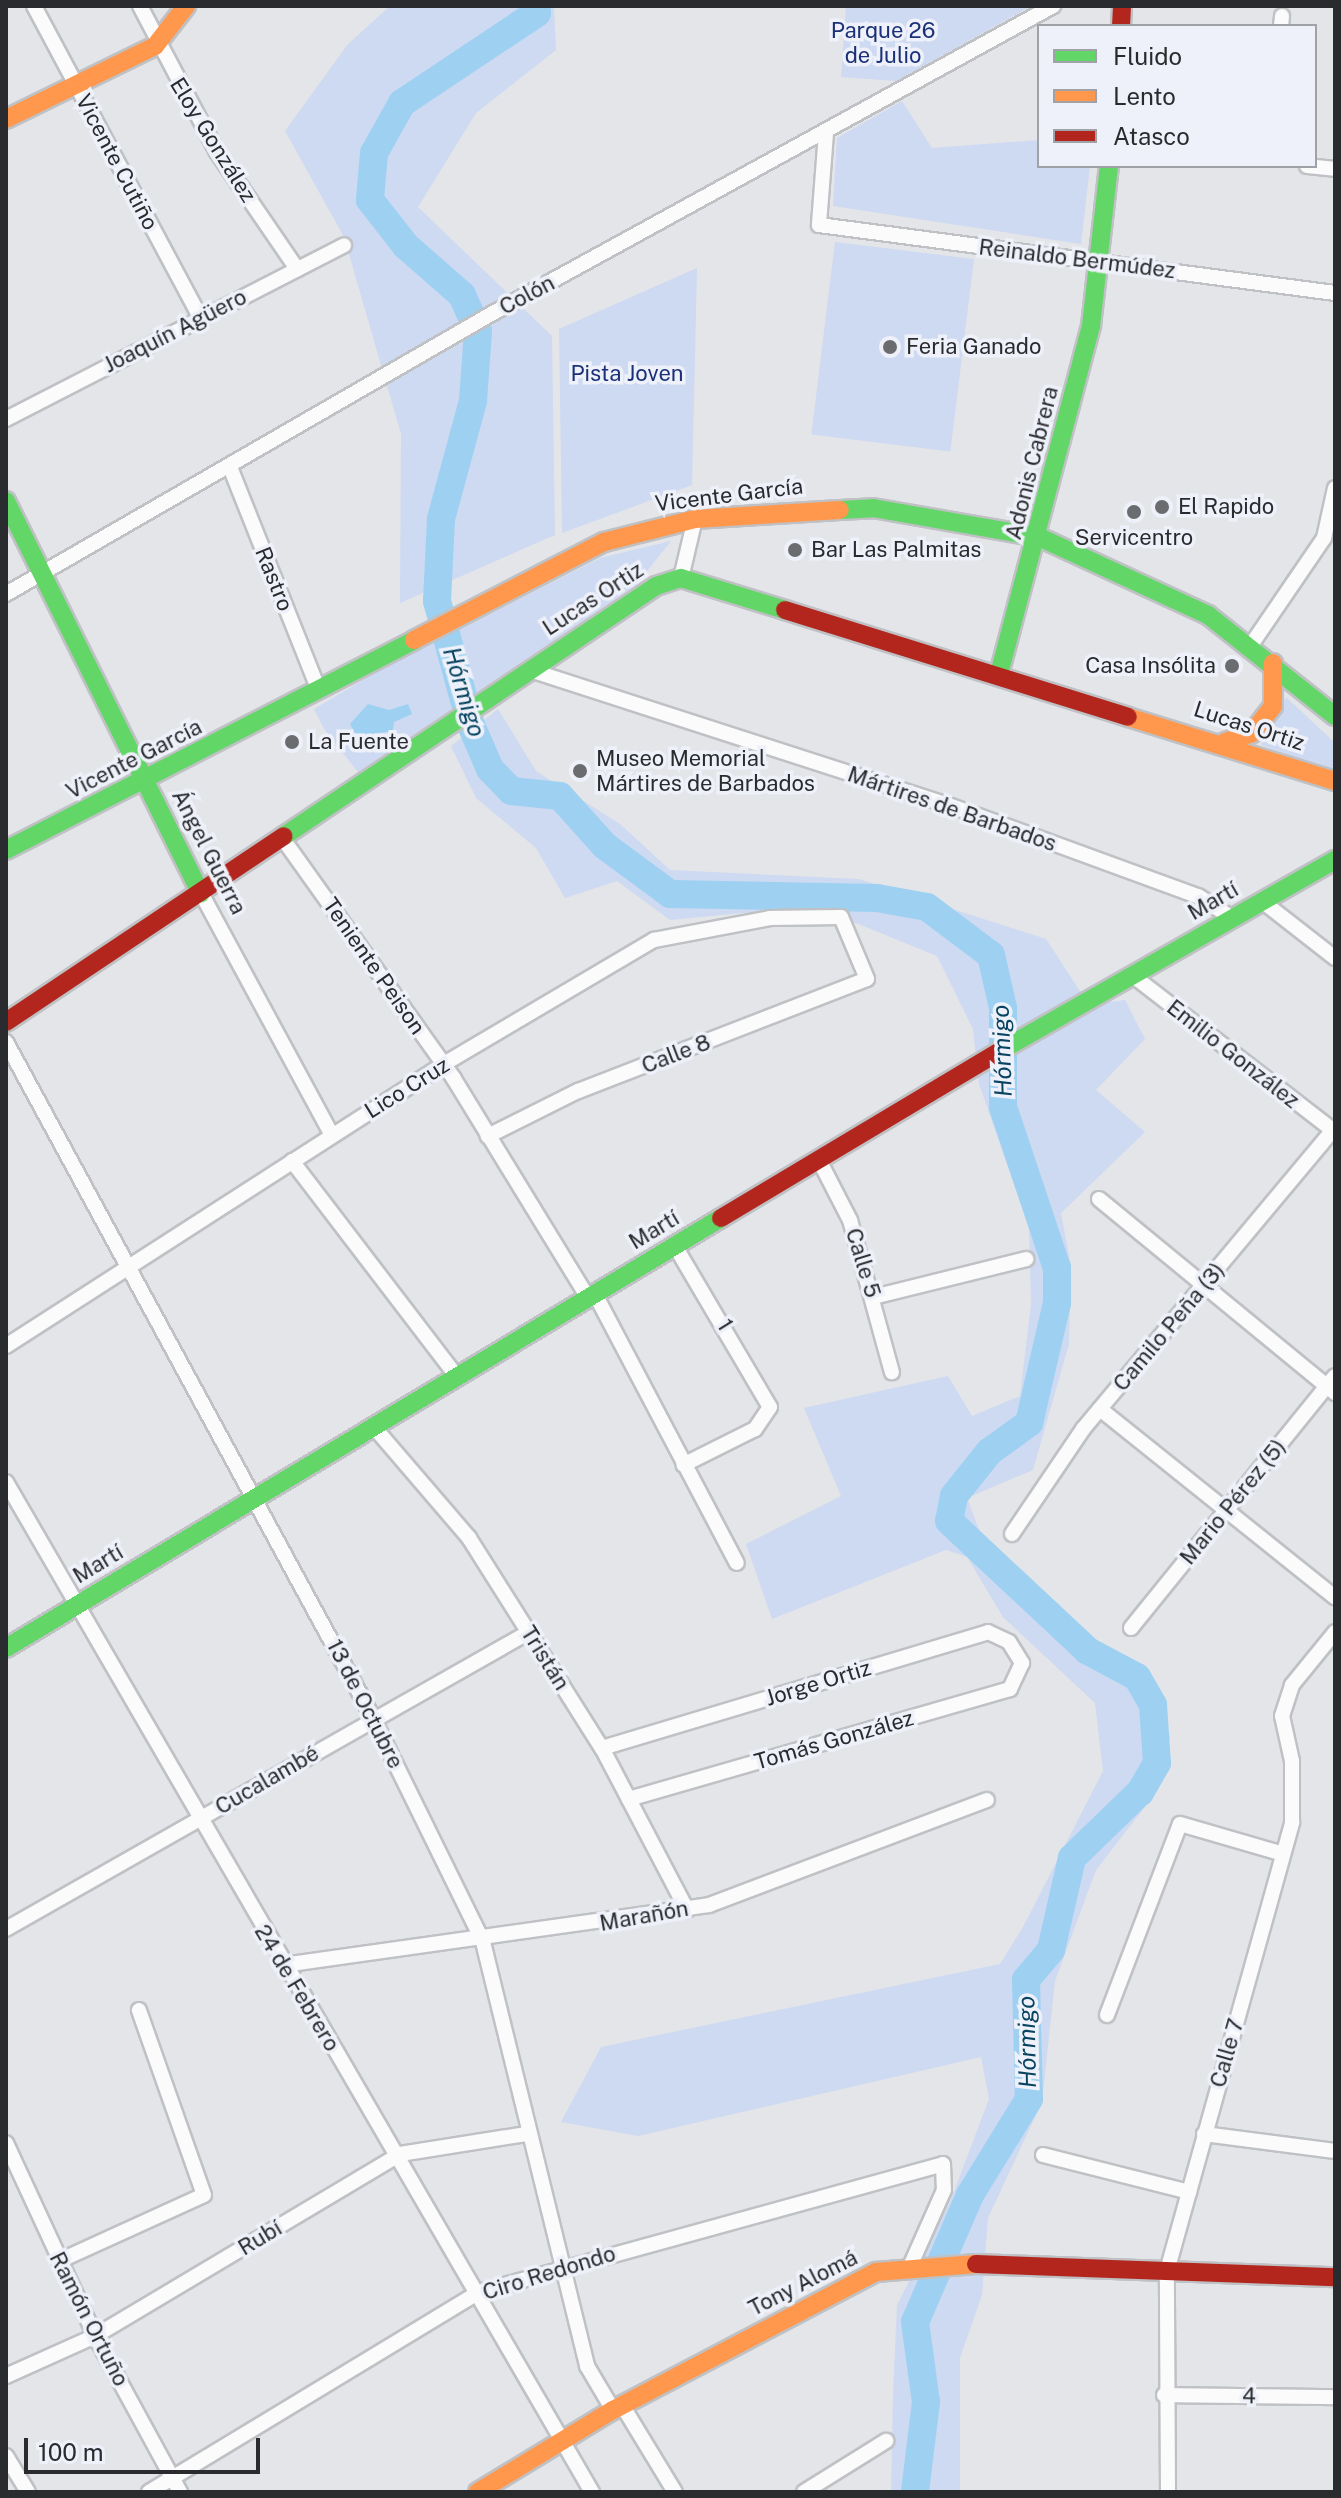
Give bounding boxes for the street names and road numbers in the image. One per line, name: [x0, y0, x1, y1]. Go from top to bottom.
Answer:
street label: Eloy González: [164, 73, 262, 207]
street label: Vicente Cutiño: [70, 90, 164, 234]
street label: Reinaldo Bermúdez: [977, 234, 1177, 284]
street label: Colón: [495, 270, 559, 320]
street label: Joaquín Agüero: [99, 284, 251, 378]
street label: Adonis Cabrera: [1000, 384, 1064, 542]
street label: Vicente García: [653, 473, 805, 517]
street label: Rastro: [249, 543, 299, 615]
street label: Lucas Ortiz: [538, 557, 648, 641]
street label: Lucas Ortiz: [1190, 696, 1308, 756]
street label: Vicente García: [62, 713, 206, 805]
street label: Mártires de Barbados: [844, 761, 1060, 857]
street label: Ángel Guerra: [166, 785, 252, 919]
street label: Martí: [1183, 876, 1243, 926]
street label: Teniente Peison: [317, 893, 431, 1039]
street label: Emilio González: [1162, 994, 1304, 1114]
street label: Calle 8: [638, 1029, 714, 1079]
street label: Lico Cruz: [360, 1052, 454, 1124]
street label: Martí: [624, 1205, 684, 1255]
street label: Calle 5: [840, 1225, 886, 1301]
street label: Camilo Peña (3): [1108, 1257, 1230, 1397]
street label: 1: [711, 1314, 739, 1336]
street label: Mario Pérez (5): [1174, 1434, 1292, 1570]
street label: Martí: [68, 1539, 128, 1589]
street label: Tristán: [515, 1621, 575, 1695]
street label: 13 de Octubre: [321, 1635, 409, 1773]
street label: Jorge Ortiz: [762, 1654, 874, 1712]
street label: Tomás González: [751, 1705, 917, 1775]
street label: Cucalambé: [211, 1740, 323, 1820]
street label: Marañón: [598, 1895, 690, 1937]
street label: 24 de Febrero: [249, 1920, 345, 2056]
street label: Calle 7: [1205, 2015, 1249, 2091]
street label: Rubí: [233, 2215, 287, 2261]
street label: Ciro Redondo: [479, 2240, 619, 2306]
street label: Tony Alomá: [744, 2244, 862, 2322]
street label: Ramón Ortuño: [44, 2247, 134, 2391]
street label: 4: [1242, 2383, 1256, 2409]

